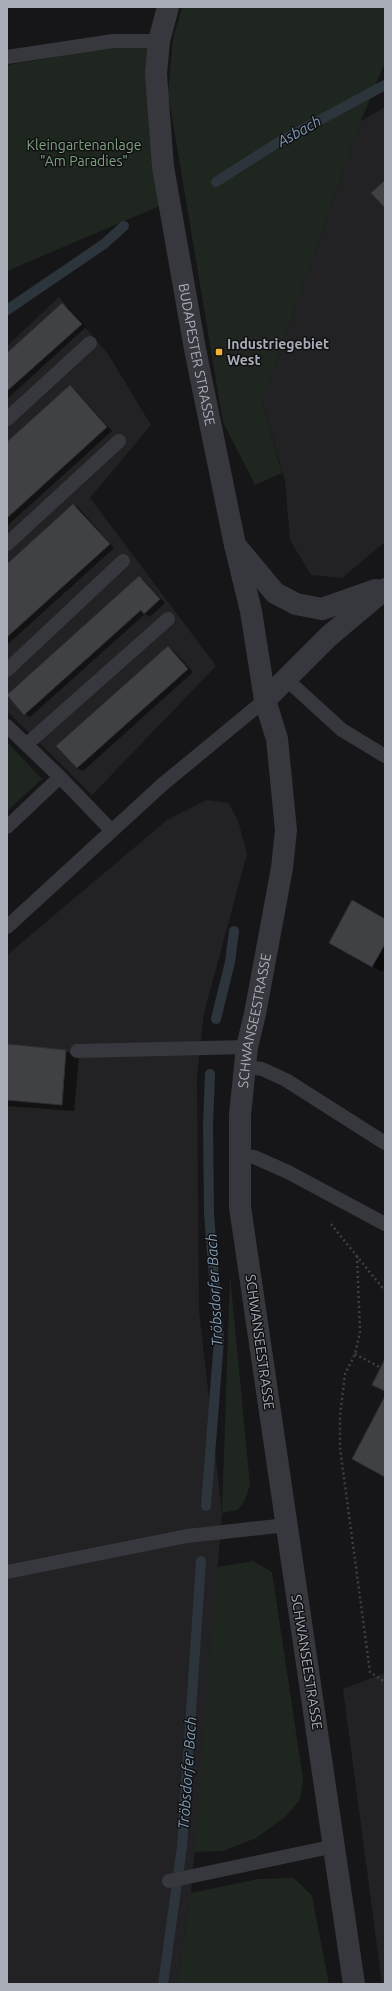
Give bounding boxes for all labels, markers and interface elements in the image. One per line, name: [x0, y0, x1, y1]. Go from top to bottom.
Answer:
water label: Asbach: [273, 112, 324, 150]
park label: Kleingartenanlage "Am Paradies": [27, 137, 141, 169]
street label: BUDAPESTER STRASSE: [176, 282, 218, 427]
place label: Industriegebiet West: [227, 336, 329, 368]
marker: Industriegebiet West: [214, 347, 224, 357]
street label: SCHWANSEESTRASSE: [235, 952, 274, 1089]
water label: Tröbsdorfer Bach: [203, 1233, 225, 1347]
street label: SCHWANSEESTRASSE: [243, 1273, 277, 1411]
street label: SCHWANSEESTRASSE: [288, 1593, 326, 1731]
water label: Tröbsdorfer Bach: [175, 1716, 199, 1830]

